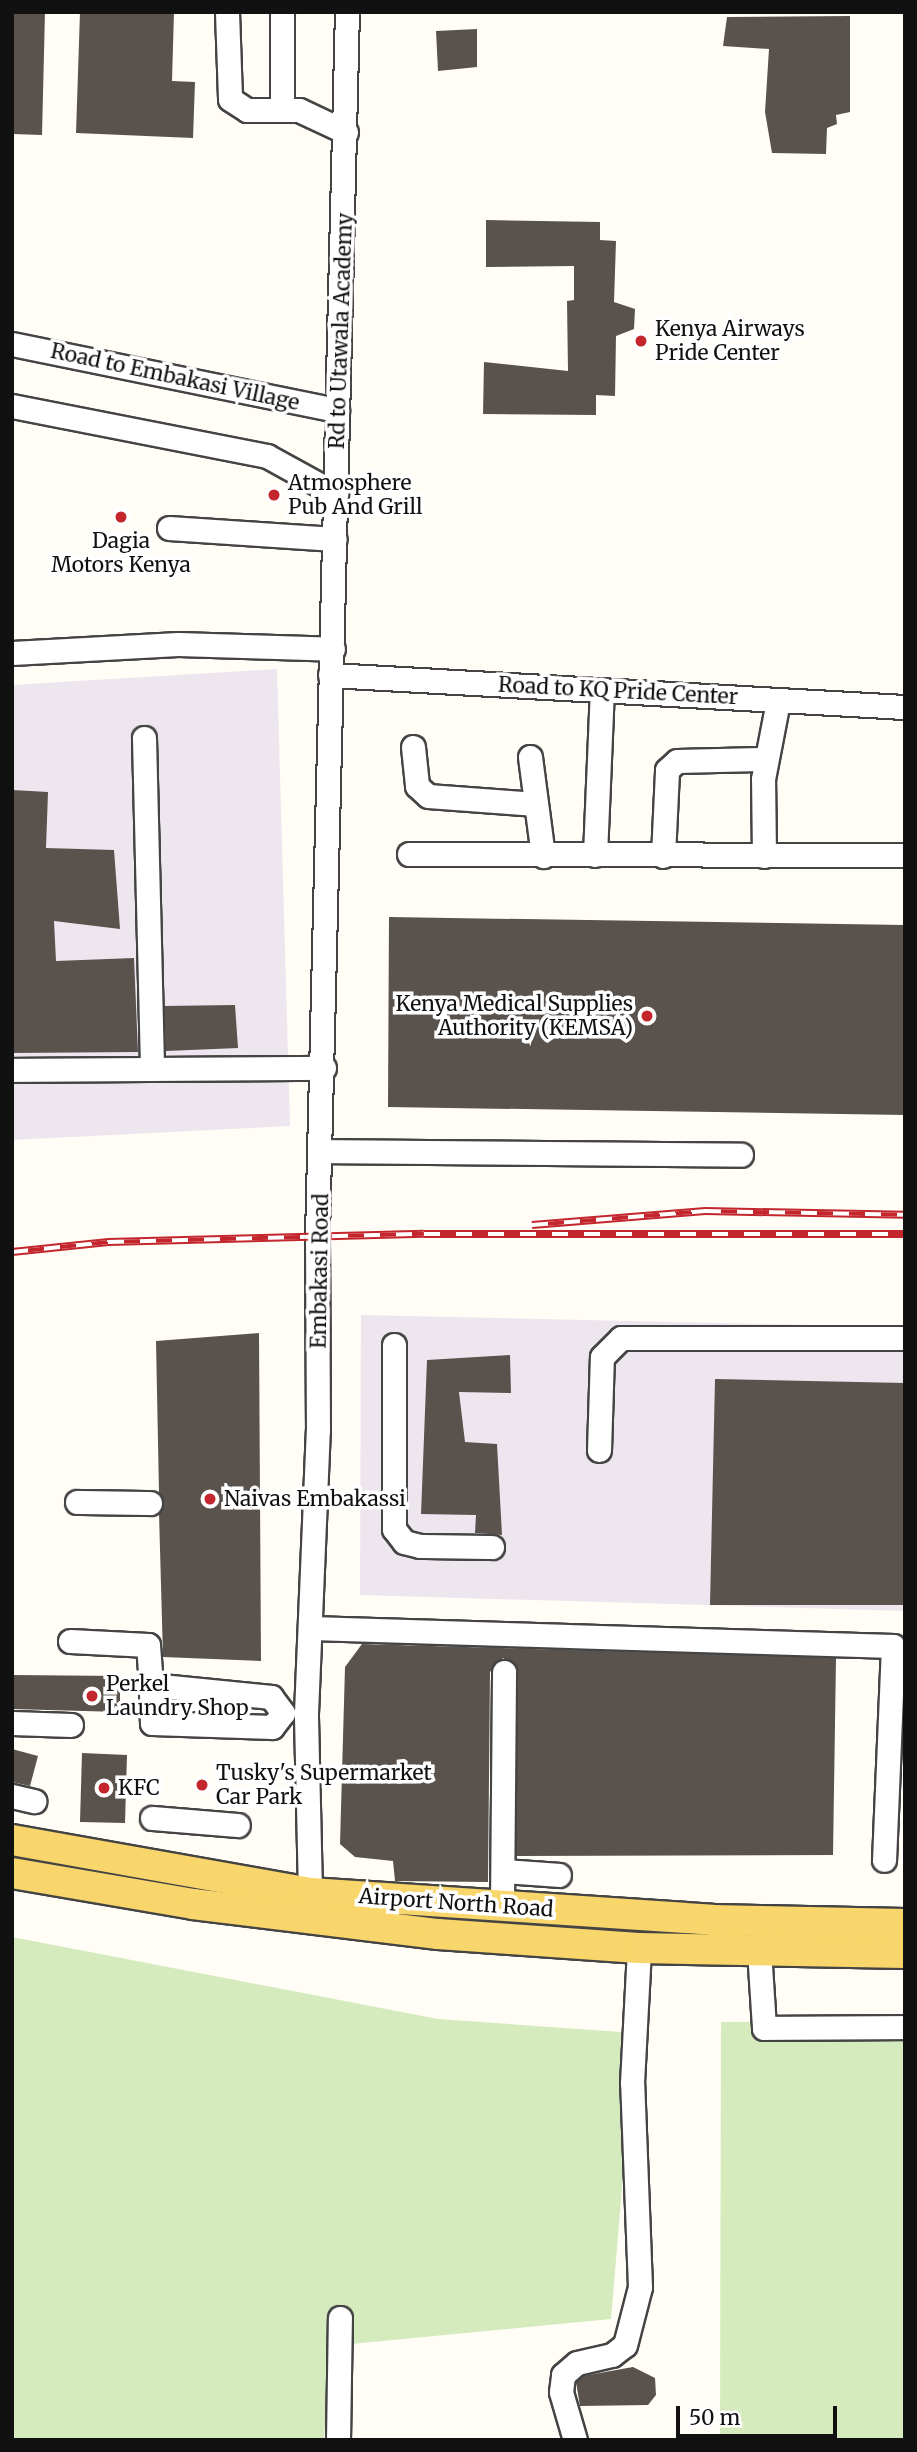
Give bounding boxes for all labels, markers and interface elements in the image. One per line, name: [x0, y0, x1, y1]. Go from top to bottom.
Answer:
street label: Rd to Utawala Academy: [324, 212, 358, 450]
place label: Kenya Airways Pride Center: [655, 316, 805, 366]
marker: Kenya Airways Pride Center: [633, 333, 649, 349]
street label: Road to Embakasi Village: [48, 338, 302, 416]
place label: Atmosphere Pub And Grill: [288, 470, 423, 520]
marker: Atmosphere Pub And Grill: [266, 487, 282, 503]
marker: Dagia Motors Kenya: [113, 509, 129, 525]
place label: Dagia Motors Kenya: [51, 528, 191, 578]
street label: Road to KQ Pride Center: [497, 672, 739, 710]
place label: Kenya Medical Supplies Authority (KEMSA): [395, 991, 633, 1041]
marker: Kenya Medical Supplies Authority (KEMSA): [639, 1008, 655, 1024]
street label: Embakasi Road: [306, 1193, 334, 1349]
place label: Naivas Embakassi: [224, 1486, 406, 1512]
marker: Naivas Embakassi: [202, 1491, 218, 1507]
place label: Perkel Laundry Shop: [106, 1671, 249, 1721]
marker: Perkel Laundry Shop: [84, 1688, 100, 1704]
place label: Tusky's Supermarket Car Park: [216, 1760, 432, 1810]
place label: KFC: [118, 1775, 160, 1801]
marker: Tusky's Supermarket Car Park: [194, 1777, 210, 1793]
marker: KFC: [96, 1780, 112, 1796]
street label: Airport North Road: [358, 1884, 554, 1922]
scale bar: [679, 2392, 840, 2436]
text: 50 m: [689, 2404, 740, 2431]

